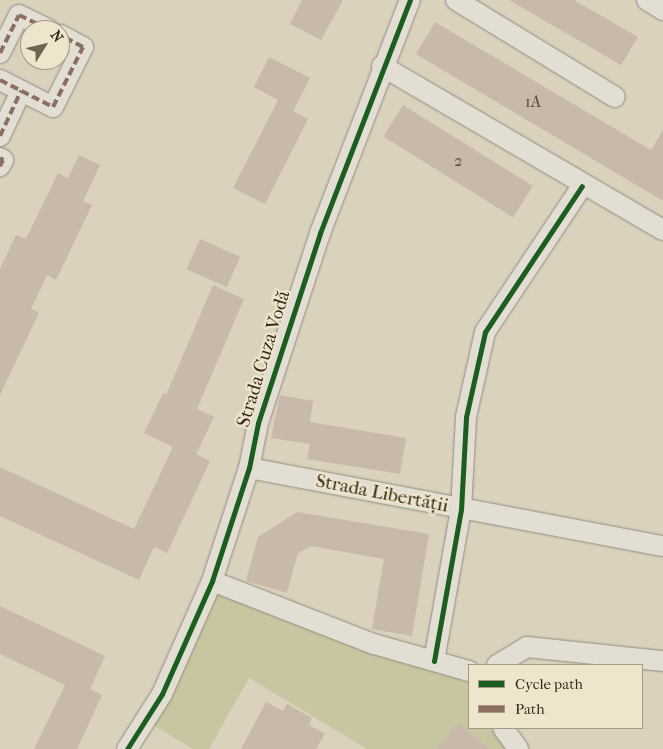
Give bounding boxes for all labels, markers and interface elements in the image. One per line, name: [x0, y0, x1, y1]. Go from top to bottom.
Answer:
north arrow: [20, 20, 70, 70]
text: N: [47, 27, 67, 46]
house number: 1A: [525, 92, 541, 112]
house number: 2: [454, 151, 462, 171]
street label: Strada Cuza Vodă: [232, 288, 296, 430]
street label: Strada Libertății: [314, 470, 450, 518]
legend: [468, 664, 643, 729]
text: Cycle path: [515, 675, 583, 693]
text: Path: [515, 700, 545, 718]

